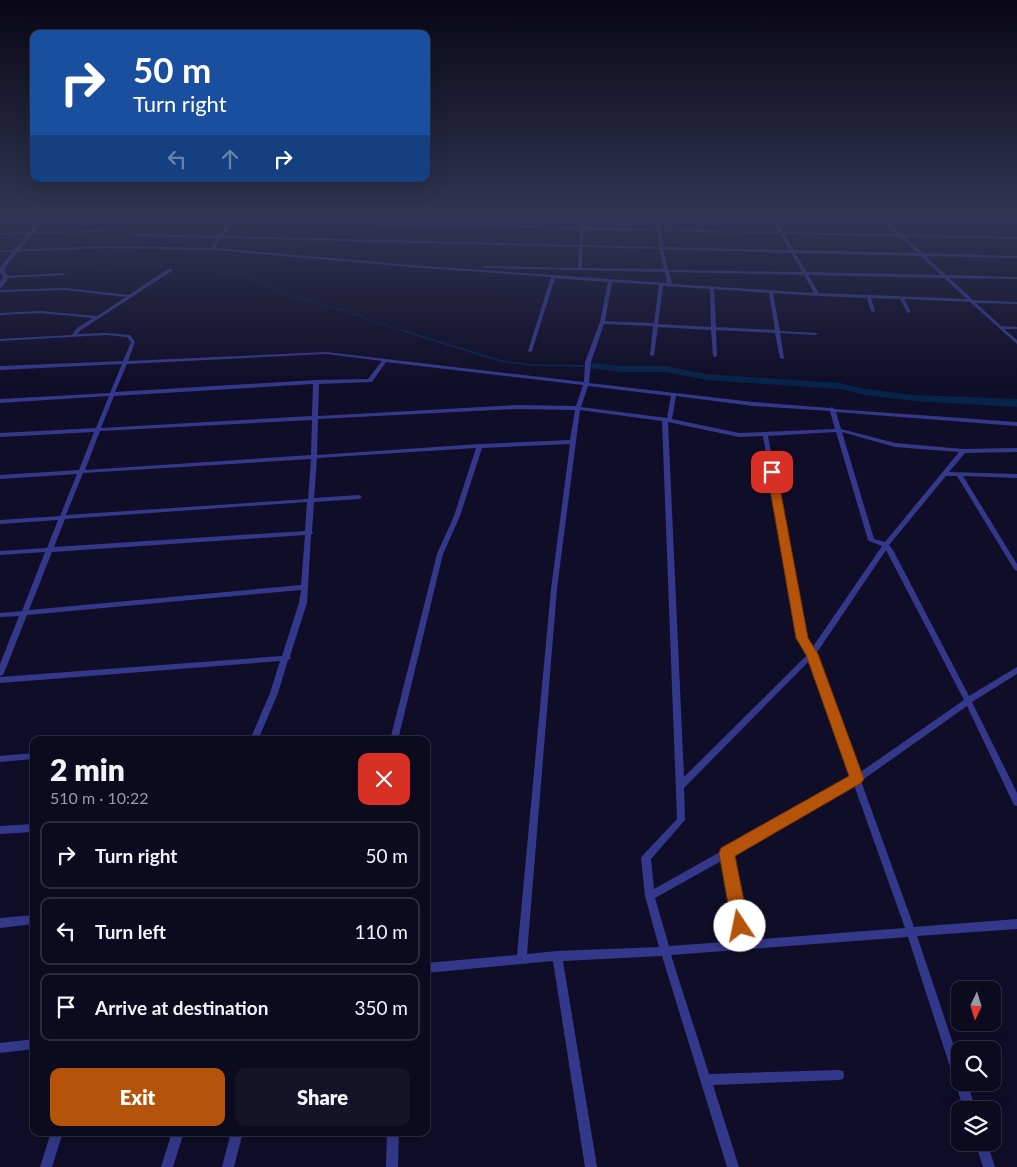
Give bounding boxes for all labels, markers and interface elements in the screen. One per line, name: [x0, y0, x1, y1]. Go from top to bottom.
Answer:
text: 50 m: [133, 48, 211, 90]
icon: right: [50, 50, 115, 115]
text: Turn right: [133, 90, 227, 117]
icon: left: [163, 145, 191, 173]
icon: ahead: [216, 145, 244, 173]
icon: right: [269, 145, 297, 173]
pin: [751, 451, 793, 493]
icon: arrive: [758, 458, 786, 486]
text: 2 min: [50, 751, 125, 787]
button: close: [358, 753, 410, 805]
text: 510 m · 10:22: [50, 788, 149, 807]
icon: right: [52, 841, 80, 869]
text: Turn right: [95, 844, 177, 867]
text: 50 m: [365, 844, 408, 867]
position arrow: [713, 899, 765, 951]
icon: left: [52, 917, 80, 945]
text: Turn left: [95, 920, 166, 943]
text: 110 m: [354, 920, 408, 943]
north arrow: [951, 981, 1001, 1031]
map controls: [951, 981, 1001, 1151]
icon: arrive: [52, 993, 80, 1021]
text: Arrive at destination: [95, 996, 268, 1019]
text: 350 m: [354, 996, 408, 1019]
button: search: [951, 1041, 1001, 1091]
button: Exit: [50, 1068, 225, 1126]
button: Share: [235, 1068, 410, 1126]
button: layers: [951, 1101, 1001, 1151]

